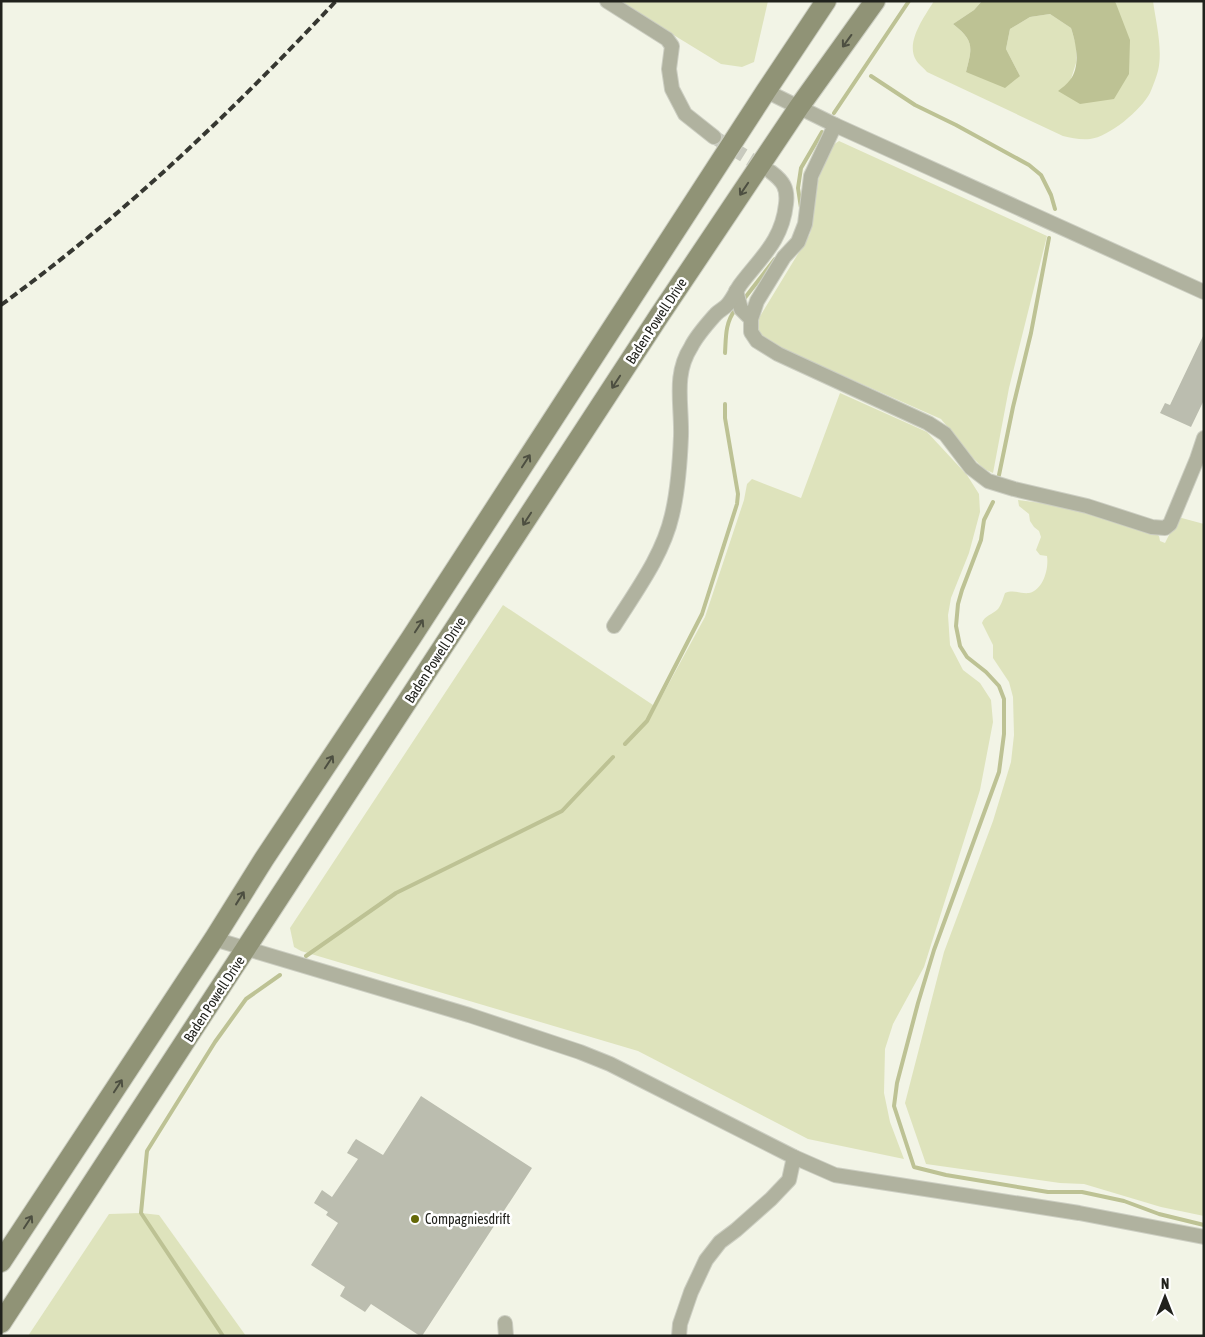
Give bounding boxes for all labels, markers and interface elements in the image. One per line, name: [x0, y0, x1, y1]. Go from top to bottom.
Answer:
one-way arrow: [842, 34, 852, 48]
one-way arrow: [739, 182, 750, 196]
street label: Baden Powell Drive: [622, 275, 690, 367]
one-way arrow: [611, 375, 621, 389]
one-way arrow: [521, 454, 531, 468]
one-way arrow: [522, 511, 532, 525]
street label: Baden Powell Drive: [401, 614, 469, 706]
one-way arrow: [414, 620, 424, 634]
one-way arrow: [324, 755, 334, 769]
one-way arrow: [235, 891, 246, 905]
street label: Baden Powell Drive: [180, 953, 248, 1045]
one-way arrow: [112, 1079, 123, 1093]
place label: Compagniesdrift: [425, 1211, 510, 1227]
marker: Compagniesdrift: [409, 1213, 421, 1225]
one-way arrow: [23, 1215, 33, 1229]
north arrow: [1140, 1272, 1190, 1322]
text: N: [1161, 1276, 1169, 1292]

